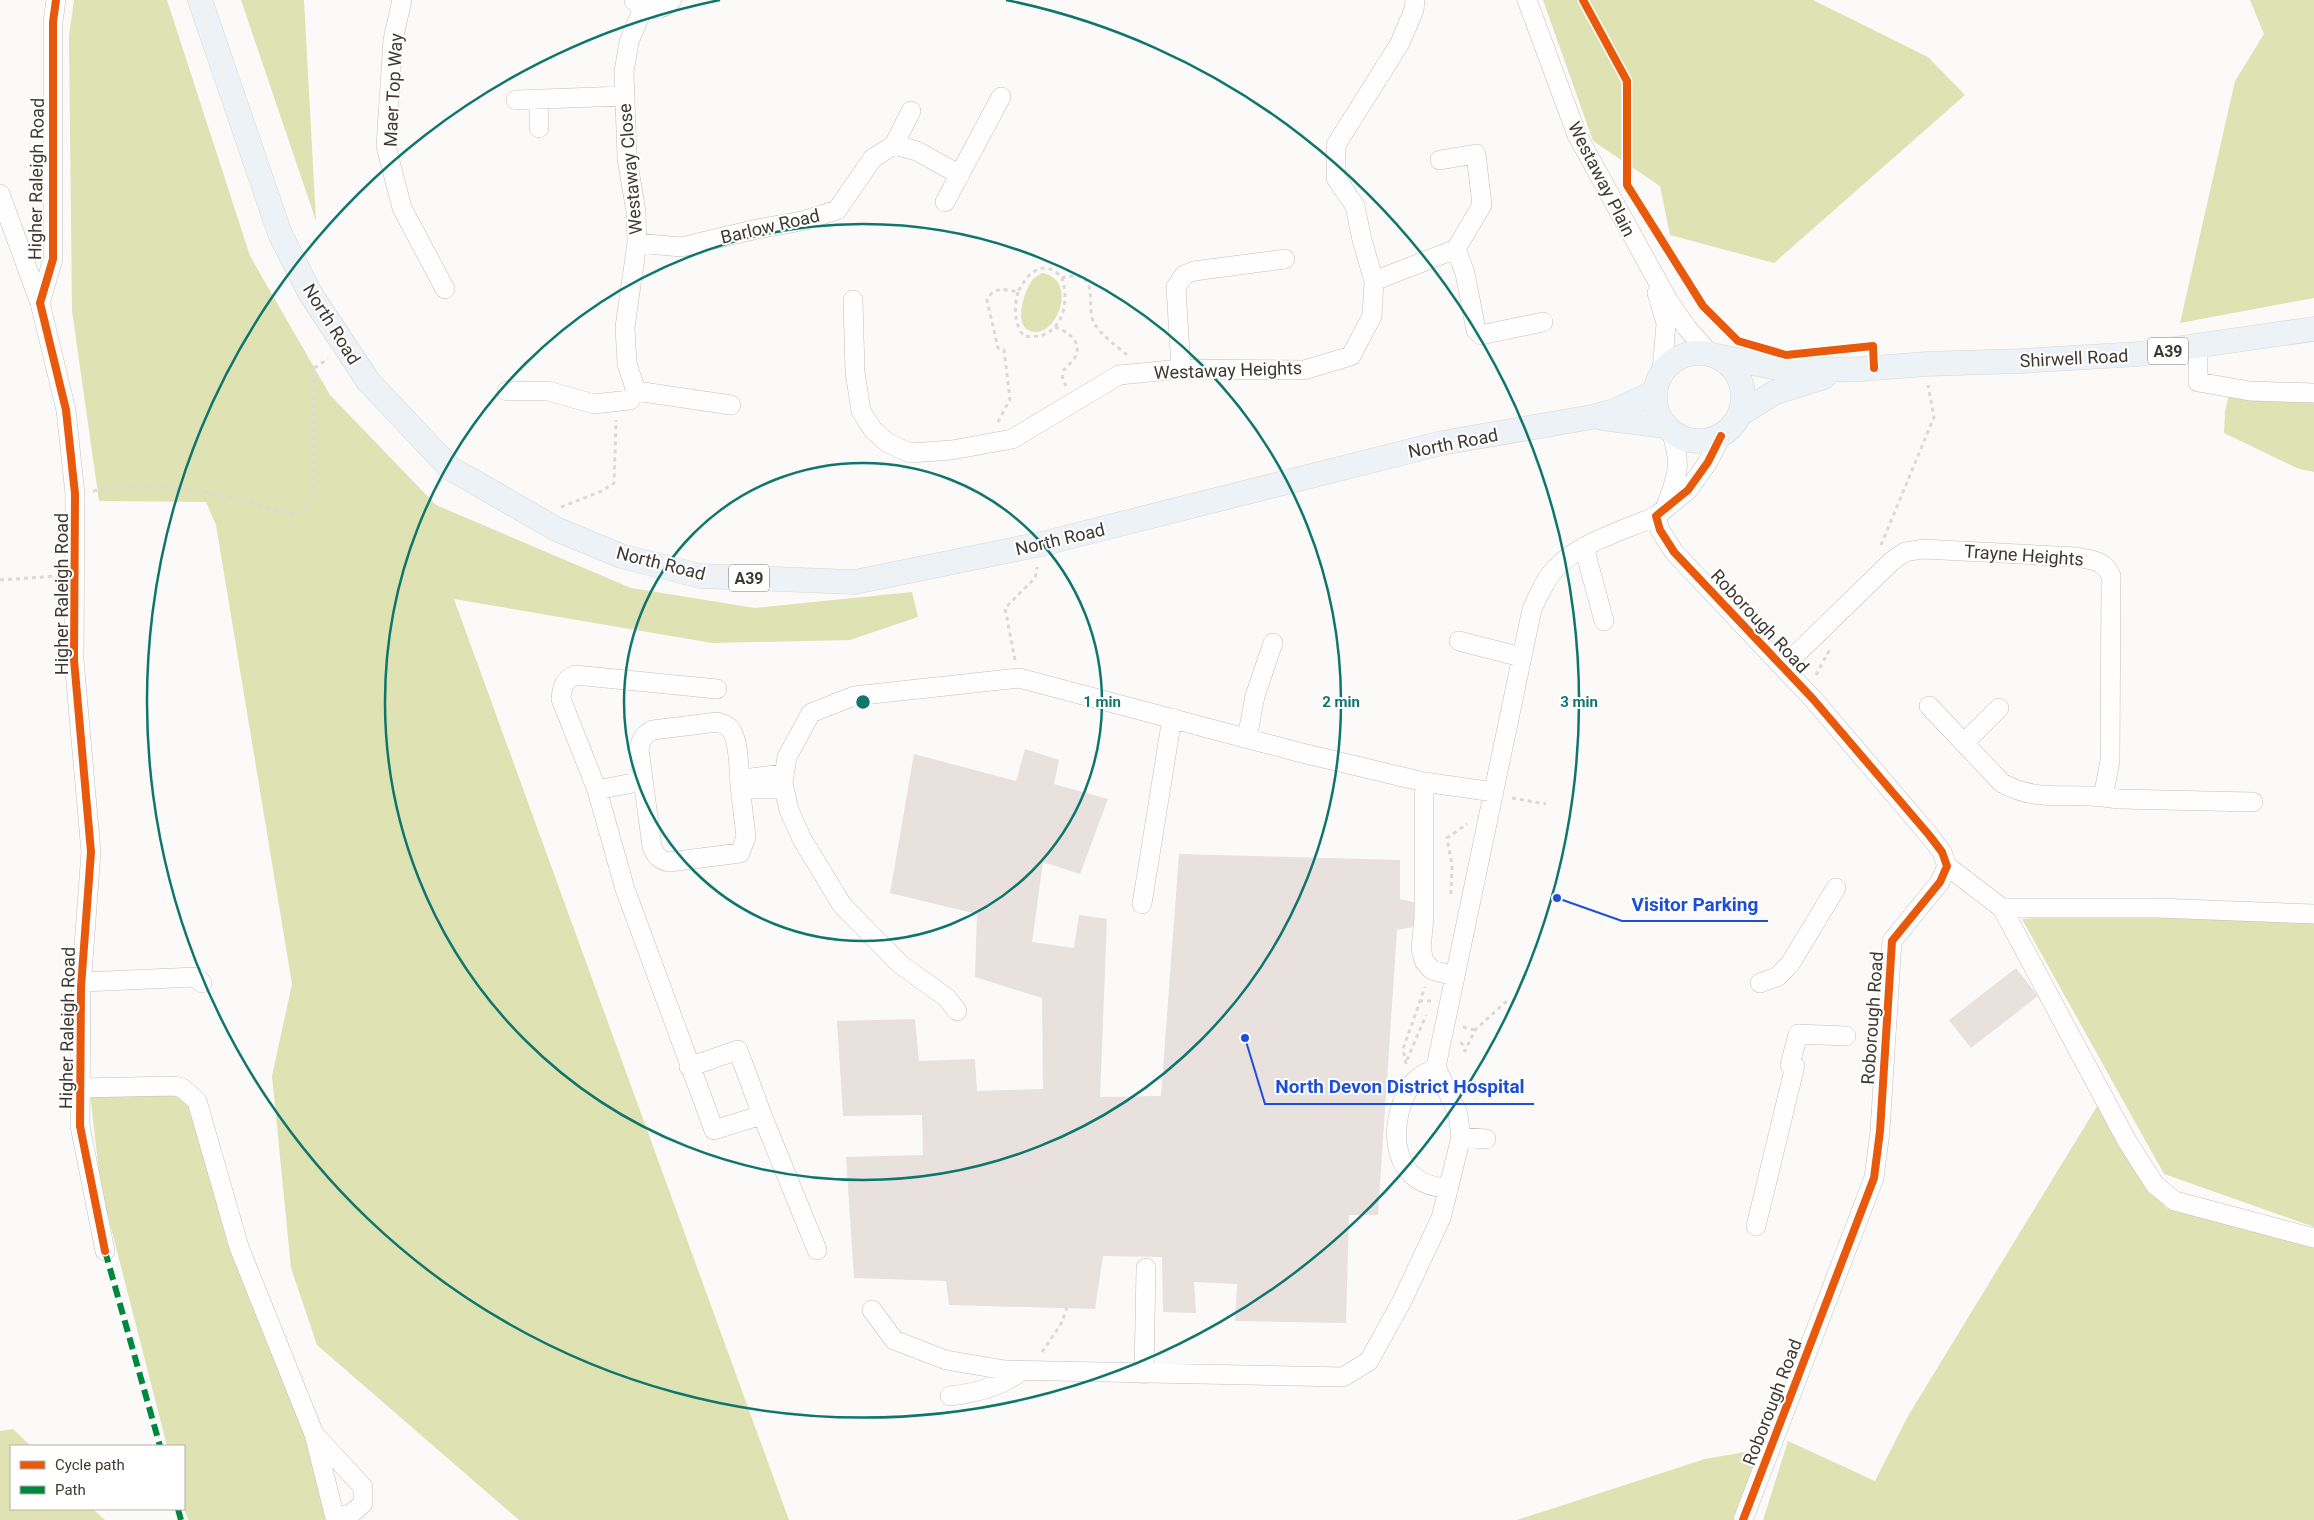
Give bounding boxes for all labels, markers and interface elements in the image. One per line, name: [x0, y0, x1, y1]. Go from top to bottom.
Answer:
street label: Maer Top Way: [380, 32, 406, 147]
street label: Higher Raleigh Road: [24, 98, 48, 260]
street label: Westaway Close: [614, 103, 646, 235]
street label: Westaway Plain: [1564, 118, 1640, 240]
street label: Barlow Road: [718, 204, 822, 248]
street label: North Road: [299, 280, 365, 368]
road number: A39: [2148, 338, 2188, 364]
street label: Shirwell Road: [2019, 345, 2129, 371]
street label: Westaway Heights: [1154, 357, 1302, 383]
street label: North Road: [1406, 424, 1500, 462]
street label: Higher Raleigh Road: [51, 513, 72, 675]
street label: North Road: [1013, 519, 1107, 559]
street label: Trayne Heights: [1963, 540, 2085, 570]
street label: North Road: [614, 542, 708, 584]
road number: A39: [729, 564, 769, 592]
street label: Roborough Road: [1707, 565, 1813, 677]
centre of rings: [854, 693, 872, 711]
text: 1 min: [1083, 693, 1121, 711]
text: 2 min: [1322, 693, 1360, 711]
text: 3 min: [1560, 693, 1598, 711]
callout: Visitor Parking: [1622, 887, 1768, 921]
text: Visitor Parking: [1632, 893, 1758, 916]
street label: Higher Raleigh Road: [55, 947, 79, 1109]
street label: Roborough Road: [1857, 951, 1887, 1085]
callout: North Devon District Hospital: [1265, 1070, 1534, 1104]
text: North Devon District Hospital: [1275, 1075, 1525, 1098]
street label: Roborough Road: [1738, 1336, 1806, 1468]
legend: [10, 1445, 185, 1510]
text: Cycle path: [55, 1456, 125, 1474]
text: Path: [55, 1481, 86, 1499]

